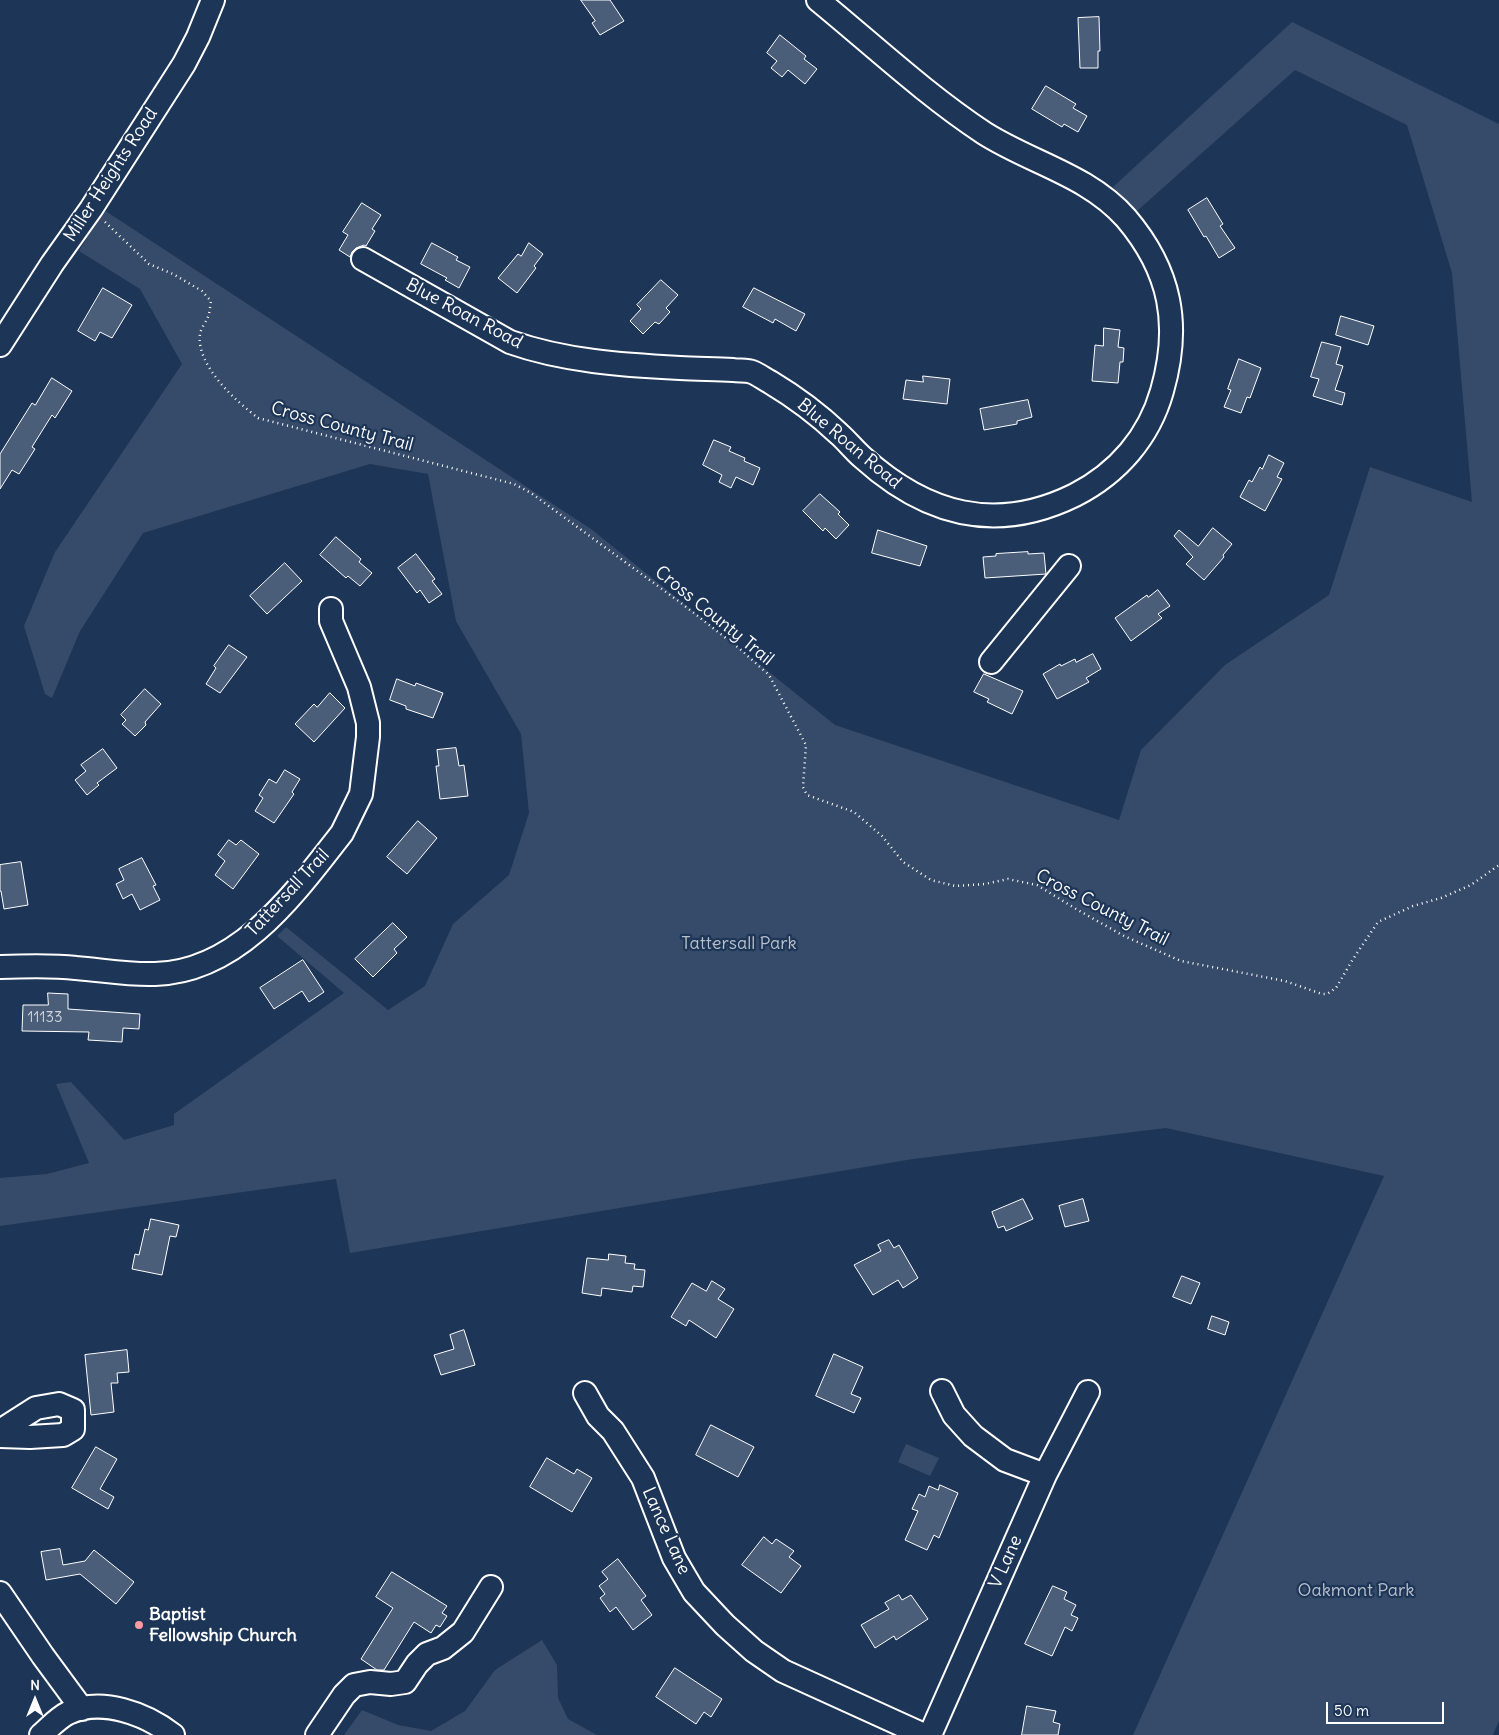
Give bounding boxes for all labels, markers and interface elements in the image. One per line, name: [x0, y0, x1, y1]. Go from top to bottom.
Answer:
street label: Miller Heights Road: [60, 104, 162, 246]
street label: Blue Roan Road: [402, 274, 526, 354]
street label: Blue Roan Road: [793, 394, 905, 494]
street label: Cross County Trail: [268, 398, 416, 456]
street label: Cross County Trail: [650, 562, 778, 670]
street label: Tattersall Trail: [242, 845, 334, 941]
street label: Cross County Trail: [1032, 865, 1172, 951]
park label: Tattersall Park: [681, 933, 797, 955]
house number: 11133: [28, 1009, 62, 1027]
street label: Lance Lane: [637, 1484, 695, 1578]
street label: V Lane: [985, 1532, 1027, 1592]
park label: Oakmont Park: [1297, 1580, 1415, 1602]
place label: Baptist Fellowship Church: [149, 1604, 297, 1646]
marker: Baptist Fellowship Church: [133, 1619, 145, 1631]
north arrow: [10, 1675, 60, 1725]
text: N: [30, 1676, 40, 1694]
scale bar: [1329, 1692, 1446, 1724]
text: 50 m: [1334, 1701, 1369, 1720]

